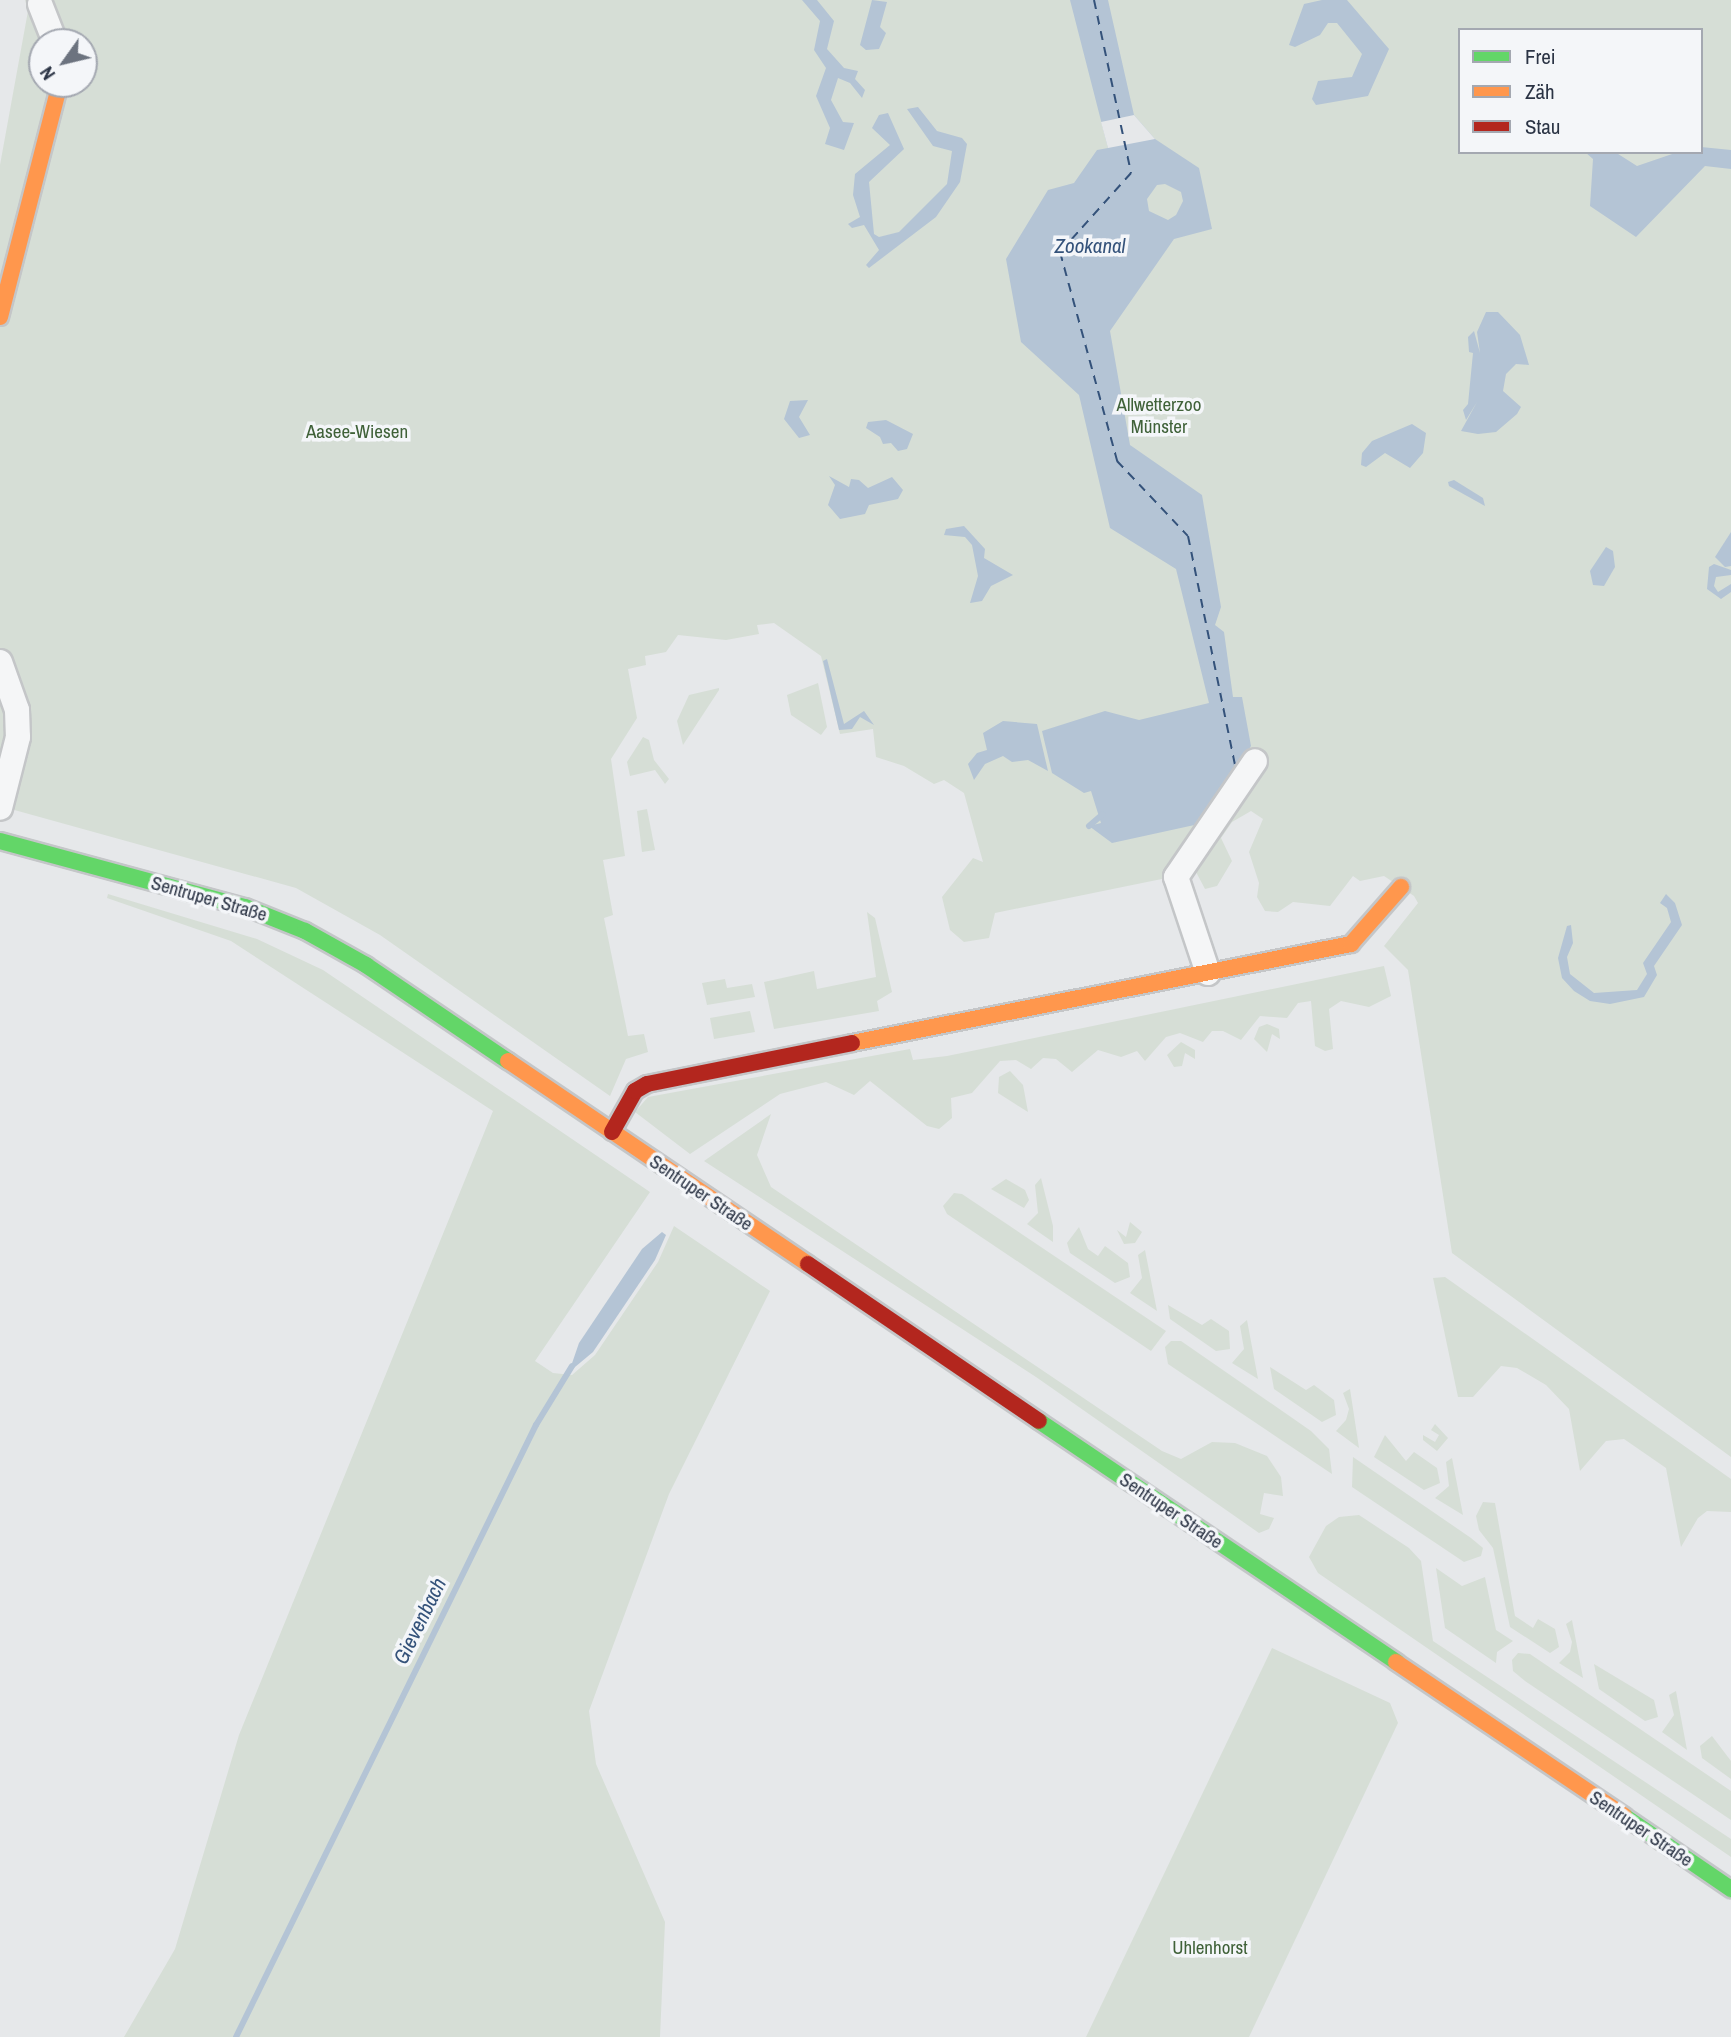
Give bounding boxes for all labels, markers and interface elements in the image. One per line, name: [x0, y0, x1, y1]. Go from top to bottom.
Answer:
north arrow: [28, 28, 98, 98]
legend: [1458, 28, 1703, 154]
text: Frei: [1525, 42, 1556, 71]
text: N: [33, 62, 61, 86]
text: Zäh: [1525, 77, 1555, 106]
text: Stau: [1525, 112, 1560, 141]
water label: Zookanal: [1055, 233, 1125, 259]
park label: Allwetterzoo Münster: [1117, 394, 1201, 438]
park label: Aasee-Wiesen: [306, 421, 408, 443]
street label: Sentruper Straße: [148, 872, 270, 926]
street label: Sentruper Straße: [645, 1150, 757, 1236]
street label: Sentruper Straße: [1115, 1468, 1227, 1554]
water label: Gievenbach: [388, 1574, 452, 1668]
street label: Sentruper Straße: [1585, 1786, 1697, 1872]
park label: Uhlenhorst: [1172, 1937, 1248, 1959]

